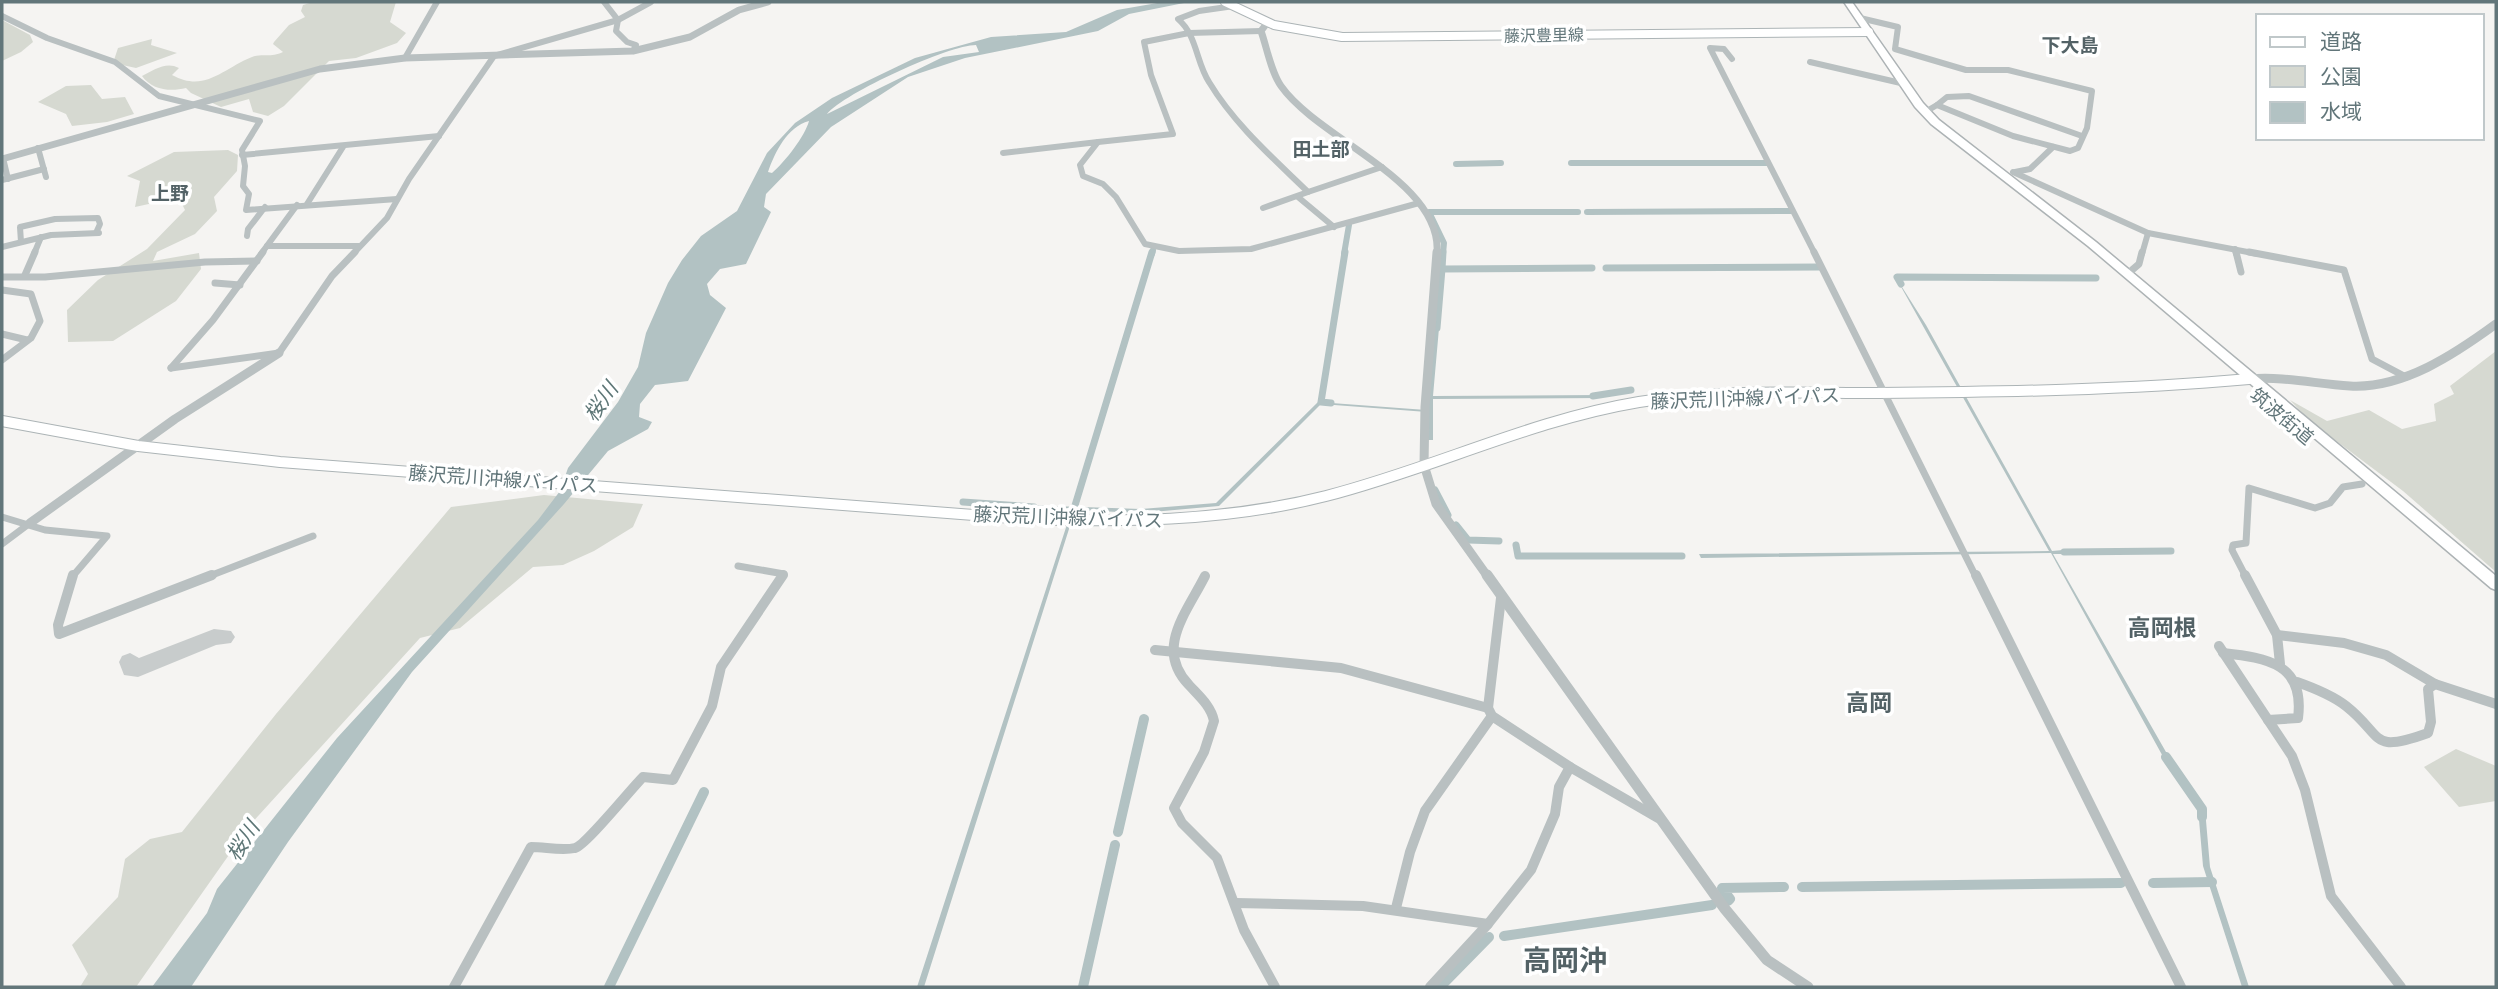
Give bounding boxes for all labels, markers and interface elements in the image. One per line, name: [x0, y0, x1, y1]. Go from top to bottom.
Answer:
legend: [2256, 14, 2484, 140]
street label: 藤沢豊里線: [1504, 25, 1584, 45]
text: 道路: [2320, 29, 2362, 53]
district label: 下大島: [2041, 34, 2099, 56]
text: 公園: [2320, 64, 2362, 88]
text: 水域: [2320, 99, 2362, 123]
district label: 田土部: [1292, 138, 1350, 160]
district label: 上野: [151, 182, 189, 204]
water label: 桜川: [578, 376, 623, 426]
street label: 筑波街道: [2246, 383, 2318, 449]
street label: 藤沢荒川沖線バイパス: [1650, 384, 1840, 412]
street label: 藤沢荒川沖線バイパス: [408, 461, 598, 497]
street label: 藤沢荒川沖線バイパス: [973, 503, 1163, 531]
district label: 高岡根: [2128, 615, 2197, 640]
district label: 高岡: [1846, 690, 1892, 715]
water label: 桜川: [221, 815, 265, 865]
district label: 高岡沖: [1523, 944, 1607, 975]

